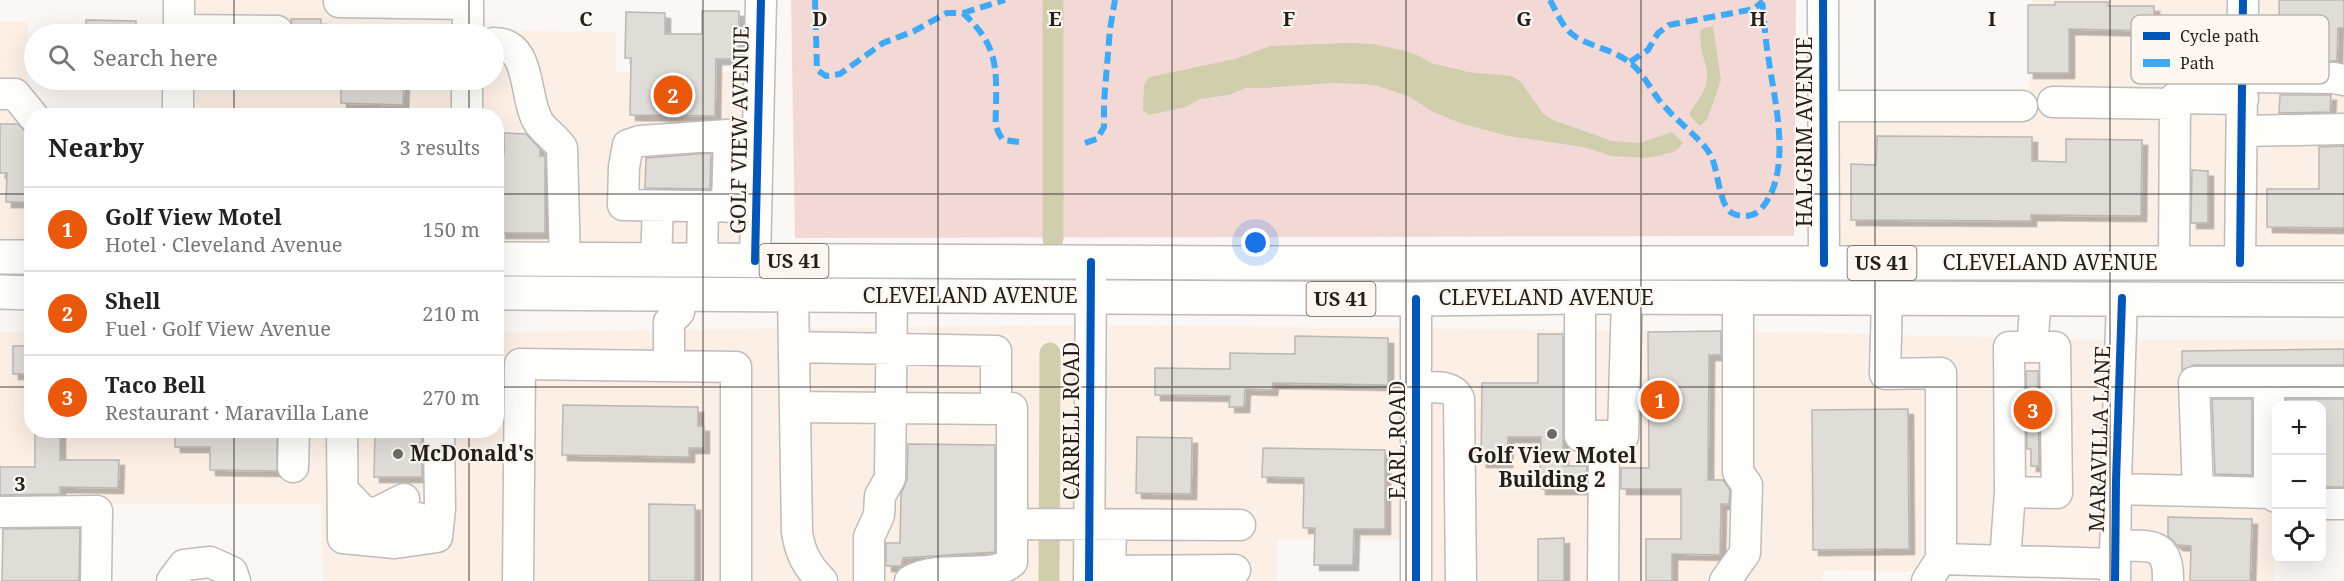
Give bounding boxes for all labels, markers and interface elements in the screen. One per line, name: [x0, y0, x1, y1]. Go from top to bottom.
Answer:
text: C: [579, 5, 593, 32]
text: D: [812, 5, 828, 32]
text: E: [1048, 5, 1062, 32]
text: F: [1283, 5, 1295, 32]
text: G: [1516, 5, 1532, 32]
text: H: [1750, 5, 1766, 32]
text: I: [1988, 5, 1996, 32]
legend: [2131, 15, 2329, 84]
search box: [24, 24, 504, 90]
text: Cycle path: [2180, 25, 2259, 47]
street label: GOLF VIEW AVENUE: [723, 26, 755, 234]
street label: HALGRIM AVENUE: [1790, 37, 1818, 227]
icon: search: [45, 41, 78, 74]
text: Search here: [93, 42, 218, 72]
text: Path: [2180, 52, 2214, 74]
pin: 2: [654, 72, 692, 118]
text: Nearby: [48, 129, 144, 165]
text: 3 results: [400, 134, 480, 161]
text: Golf View Motel: [105, 201, 282, 231]
text: 1: [62, 216, 73, 243]
text: 150 m: [422, 216, 480, 243]
your location: [1241, 228, 1270, 257]
text: Hotel · Cleveland Avenue: [105, 231, 343, 258]
road number: US 41: [760, 244, 828, 278]
road number: US 41: [1848, 246, 1916, 280]
street label: CLEVELAND AVENUE: [1942, 248, 2158, 276]
street label: CLEVELAND AVENUE: [862, 281, 1078, 309]
road number: US 41: [1306, 282, 1376, 316]
street label: CLEVELAND AVENUE: [1438, 283, 1654, 311]
text: Shell: [105, 285, 160, 315]
text: 2: [62, 300, 73, 327]
text: 210 m: [422, 300, 480, 327]
text: Fuel · Golf View Avenue: [105, 315, 331, 342]
street label: CARRELL ROAD: [1057, 342, 1085, 500]
street label: MARAVILLA LANE: [2082, 345, 2116, 533]
text: Taco Bell: [105, 369, 206, 399]
pin: 1: [1640, 378, 1680, 422]
street label: EARL ROAD: [1383, 381, 1411, 499]
text: 3: [62, 384, 73, 411]
text: 270 m: [422, 384, 480, 411]
pin: 3: [2014, 388, 2052, 432]
text: Restaurant · Maravilla Lane: [105, 399, 369, 426]
map controls: [2272, 401, 2326, 563]
button: +: [2272, 401, 2326, 455]
marker: Golf View Motel Building 2: [1545, 427, 1559, 441]
place label: McDonald's: [410, 439, 534, 467]
place label: Golf View Motel Building 2: [1468, 441, 1637, 493]
marker: McDonald's: [391, 447, 405, 461]
button: −: [2272, 455, 2326, 509]
text: 3: [14, 470, 26, 497]
button: locate: [2272, 509, 2326, 563]

